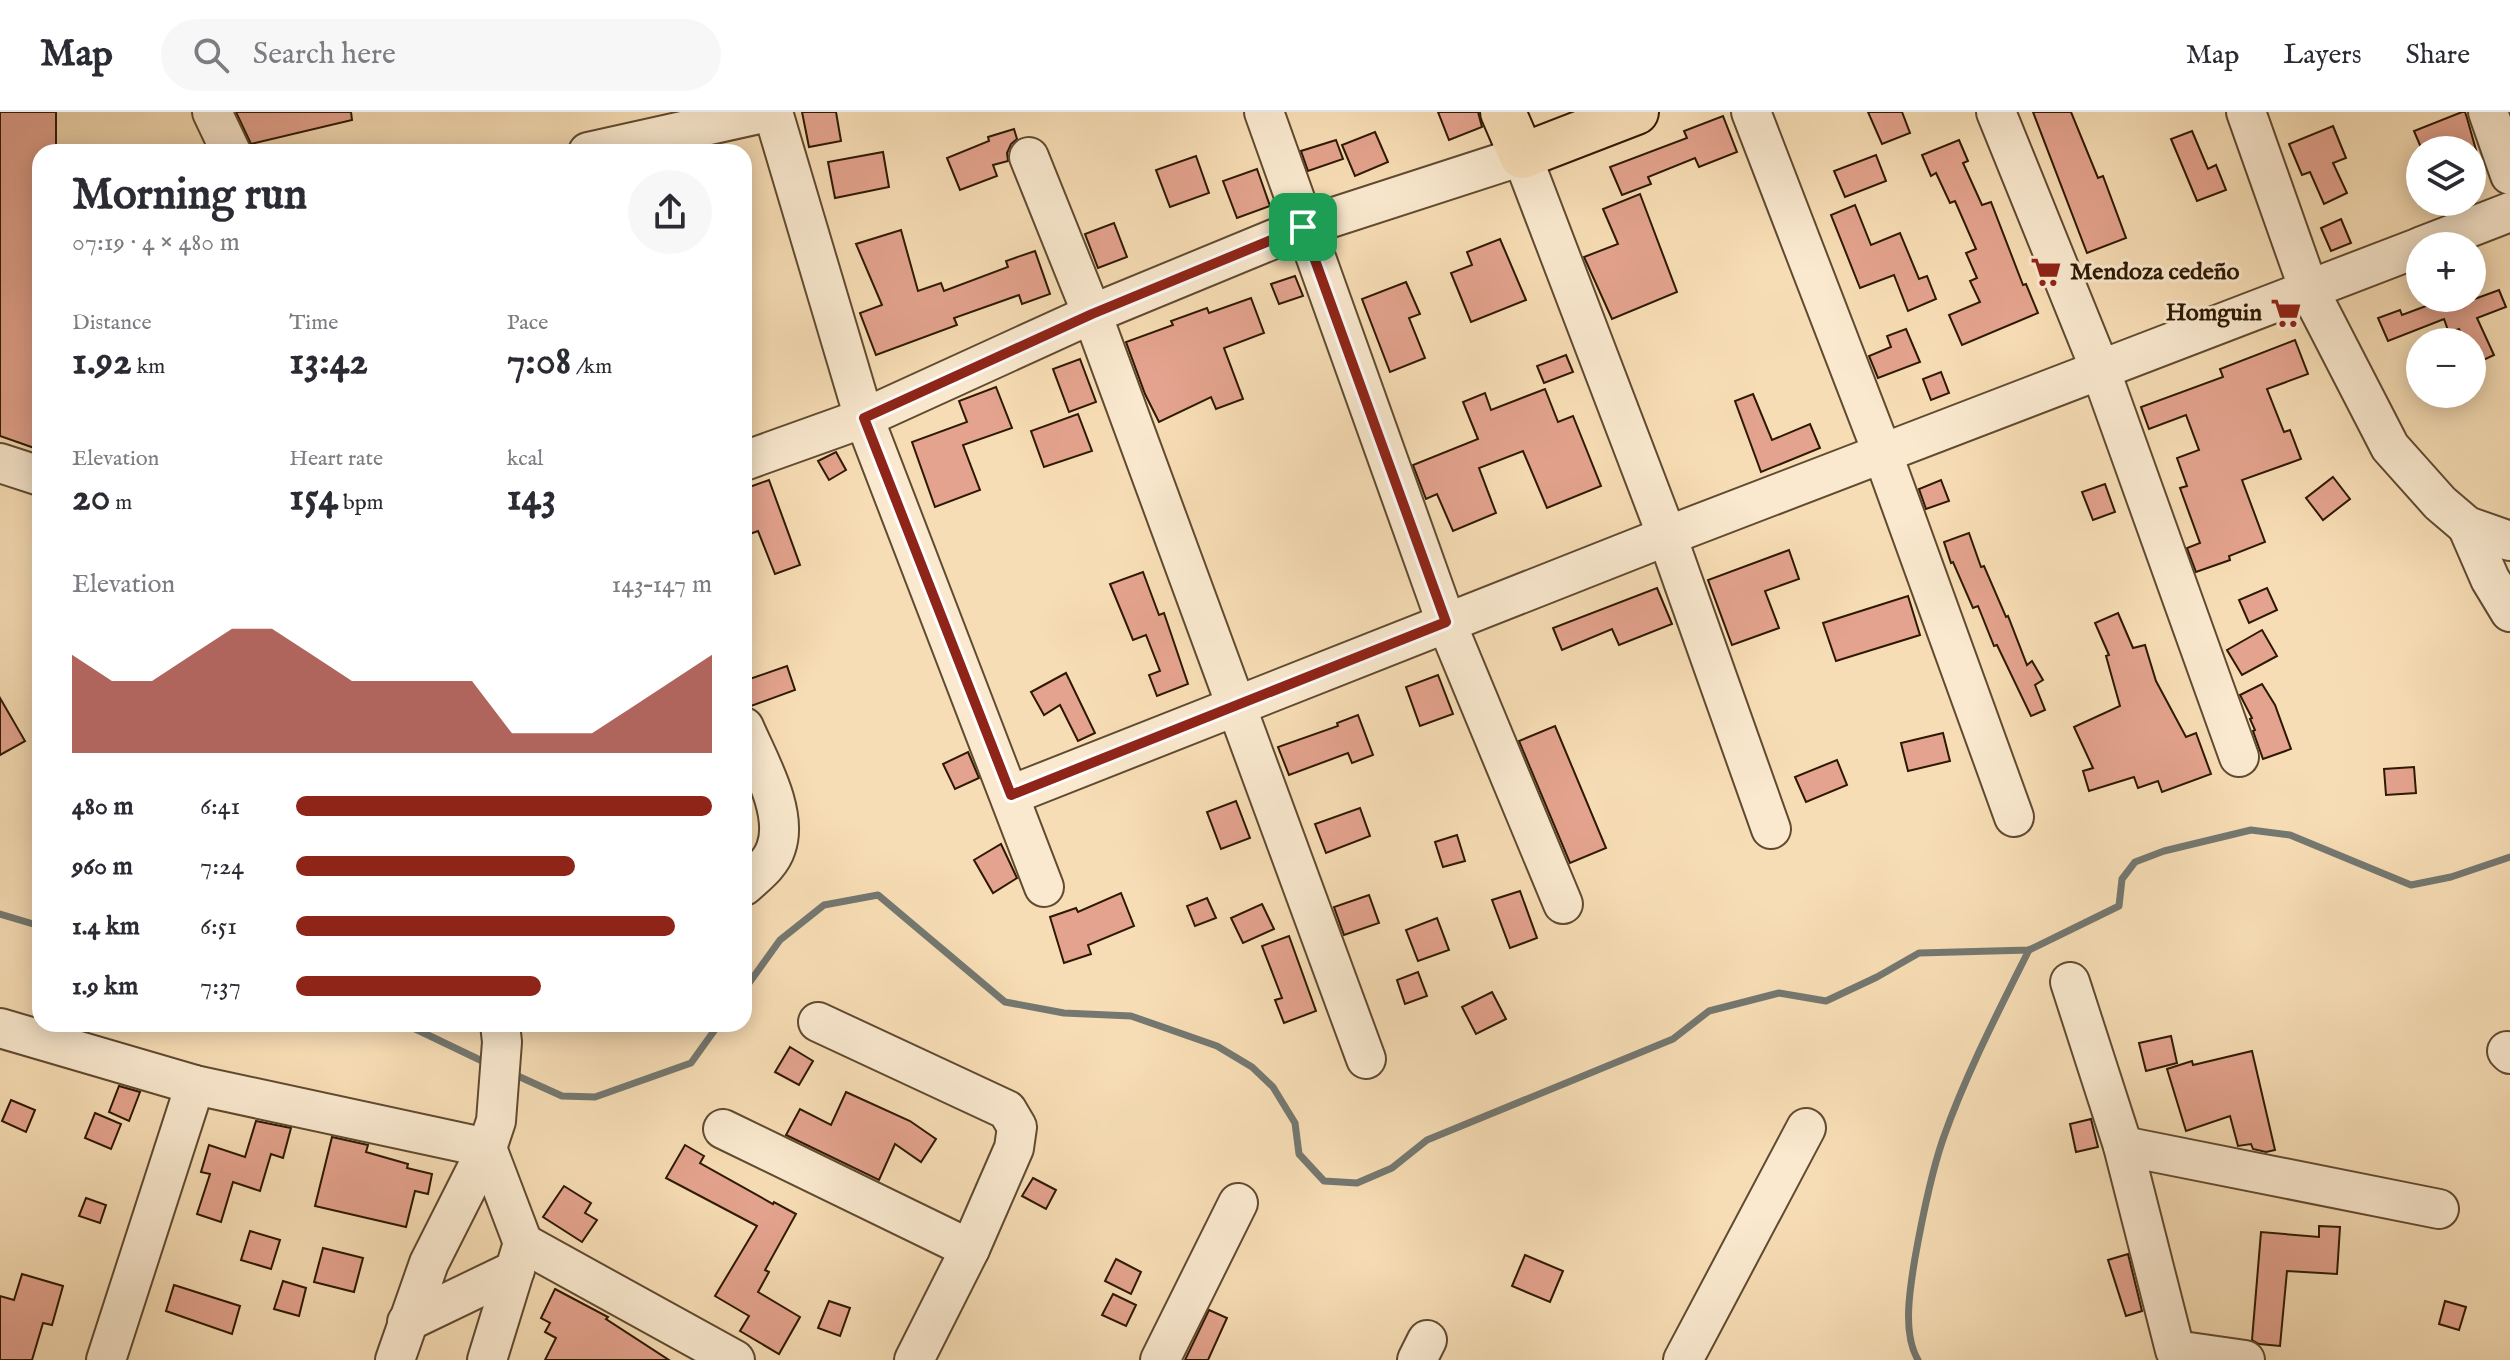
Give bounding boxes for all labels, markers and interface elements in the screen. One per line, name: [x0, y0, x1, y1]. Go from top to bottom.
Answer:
search box: [161, 19, 721, 91]
text: Map: [40, 31, 113, 79]
icon: search: [189, 33, 233, 77]
text: Search here: [253, 36, 396, 74]
text: Map: [2186, 38, 2239, 73]
text: Layers: [2283, 38, 2362, 73]
text: Share: [2406, 38, 2470, 73]
map controls: [2406, 136, 2486, 408]
button: layers: [2406, 136, 2486, 216]
text: Morning run: [72, 168, 307, 224]
button: share: [628, 170, 712, 254]
pin: [1269, 193, 1337, 261]
icon: arrive: [1281, 205, 1325, 249]
text: 07:19 · 4 × 480 m: [72, 226, 240, 259]
button: +: [2406, 232, 2486, 312]
supermarket icon: Mendoza cedeño: [2029, 255, 2063, 289]
place label: Mendoza cedeño: [2070, 257, 2240, 288]
supermarket icon: Homguin: [2269, 296, 2303, 330]
place label: Homguin: [2166, 298, 2262, 329]
text: Distance: [72, 309, 152, 337]
text: Time: [289, 309, 338, 337]
text: Pace: [507, 309, 548, 337]
button: −: [2406, 328, 2486, 408]
text: 1.92: [72, 337, 132, 388]
text: 13:42: [289, 337, 368, 388]
text: 7:08: [507, 337, 571, 388]
text: km: [132, 353, 165, 381]
text: /km: [571, 353, 612, 381]
text: Elevation: [72, 445, 159, 473]
text: Heart rate: [289, 445, 383, 473]
text: kcal: [507, 445, 543, 473]
text: 20: [72, 473, 110, 524]
text: 154: [289, 473, 338, 524]
text: 143: [507, 473, 556, 524]
text: m: [110, 489, 132, 517]
text: bpm: [338, 489, 384, 517]
text: Elevation: [72, 568, 175, 601]
text: 143–147 m: [612, 568, 712, 601]
text: 480 m: [72, 790, 133, 823]
text: 6:41: [200, 790, 240, 823]
text: 960 m: [72, 850, 133, 883]
text: 7:24: [200, 850, 244, 883]
text: 1.4 km: [72, 910, 140, 943]
text: 6:51: [200, 910, 237, 943]
text: 1.9 km: [72, 970, 138, 1003]
text: 7:37: [200, 970, 241, 1003]

